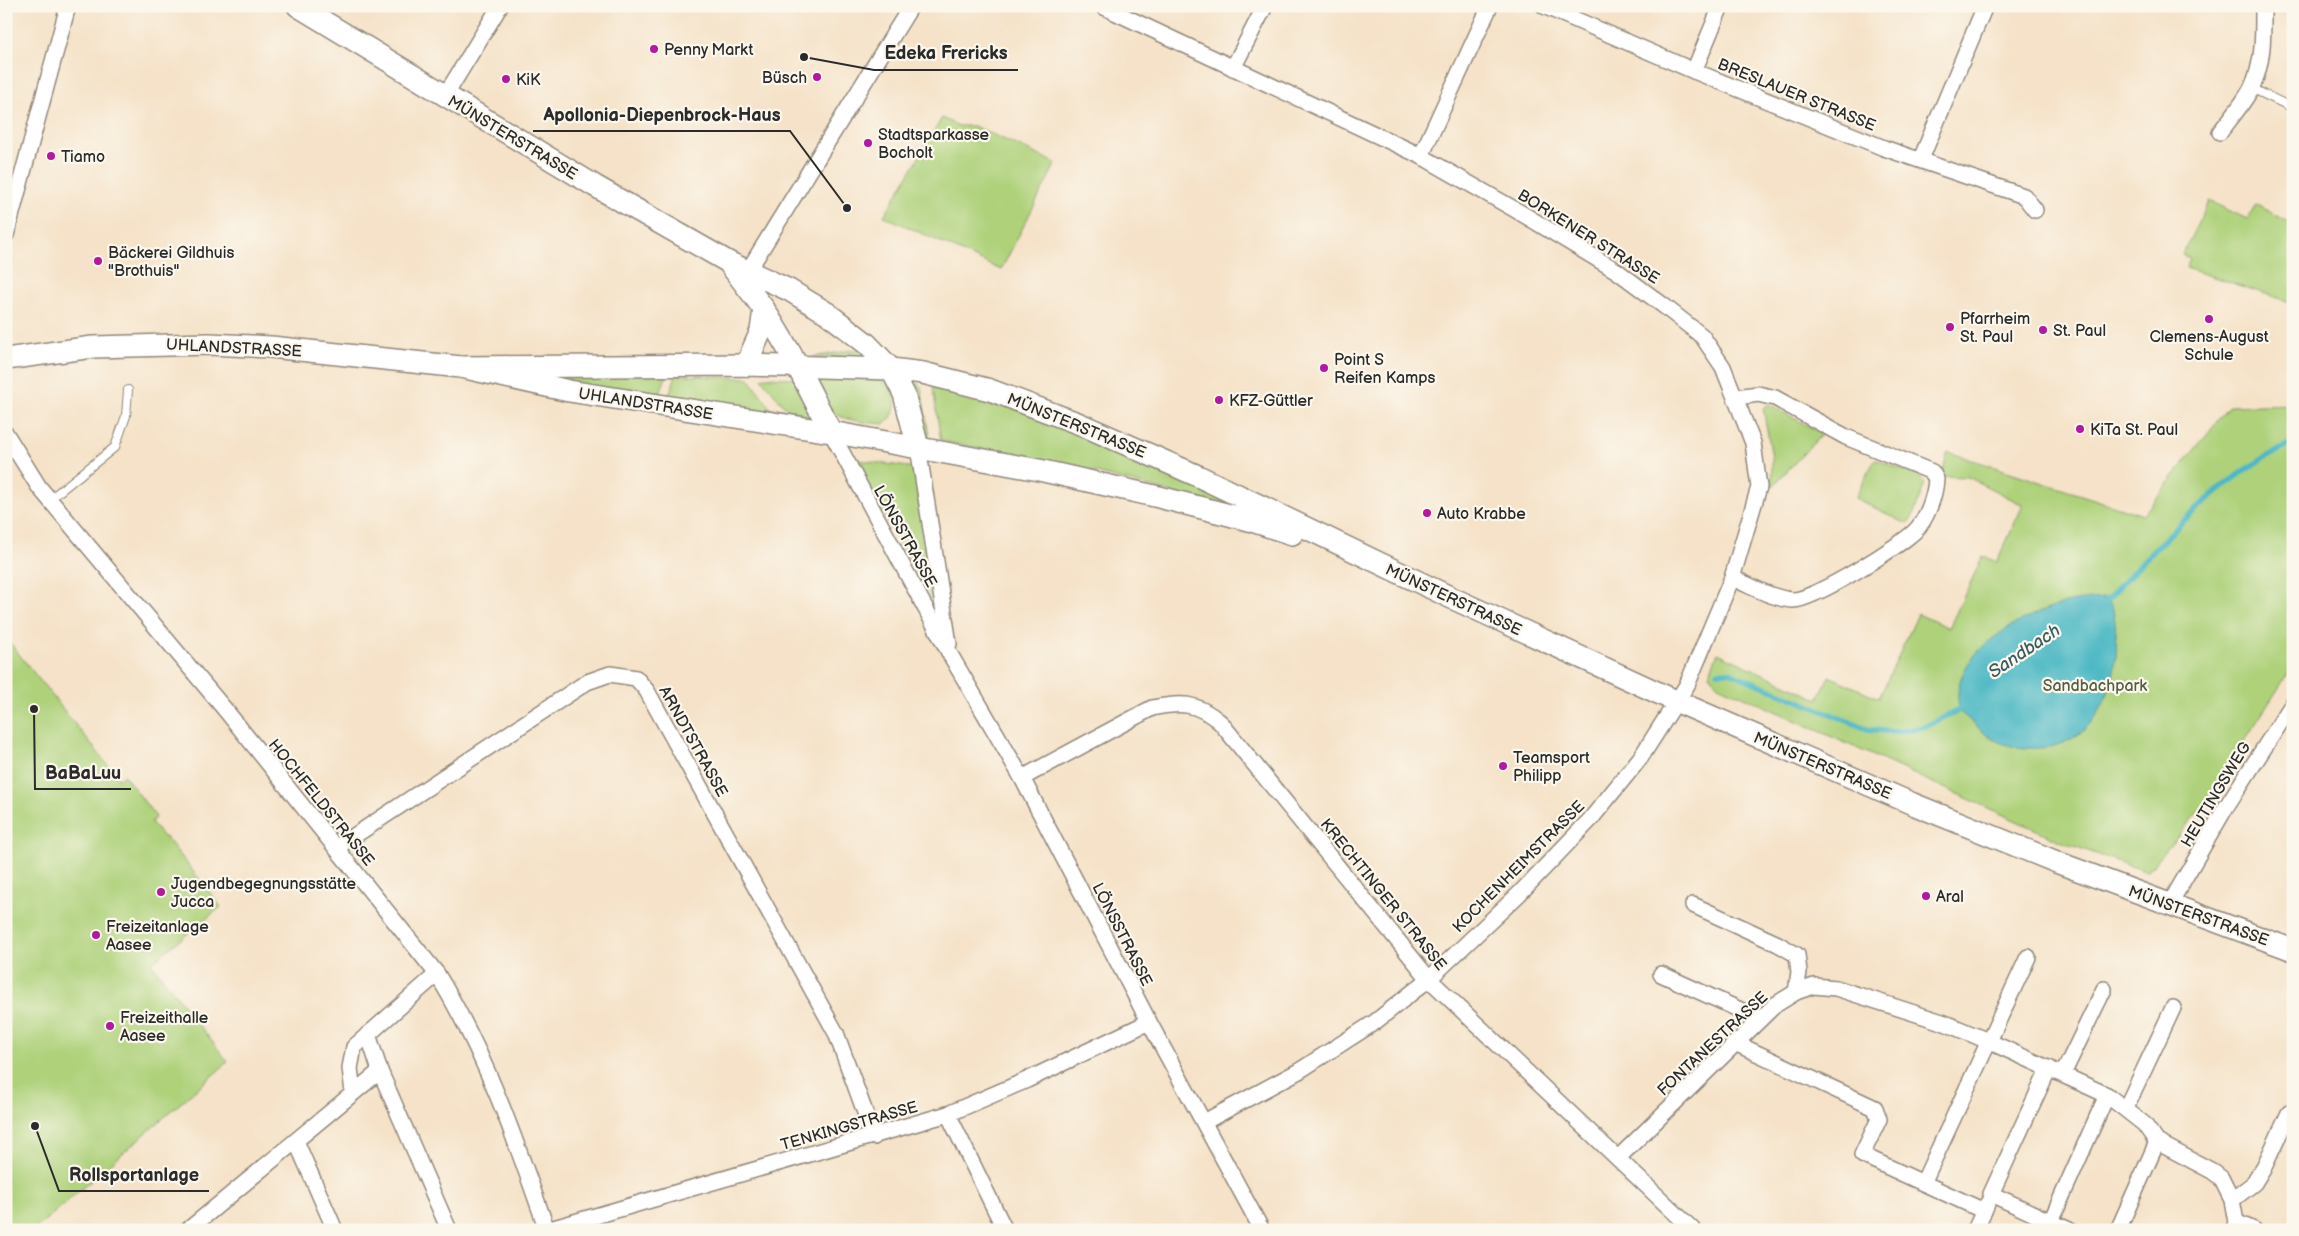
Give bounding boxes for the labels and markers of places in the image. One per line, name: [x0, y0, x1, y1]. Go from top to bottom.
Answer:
callout: Edeka Frericks: [874, 37, 1018, 70]
place label: Penny Markt: [664, 41, 753, 60]
marker: Penny Markt: [648, 43, 660, 55]
place label: Büsch: [762, 69, 807, 88]
place label: KiK: [516, 71, 541, 90]
marker: Büsch: [811, 71, 823, 83]
marker: KiK: [500, 73, 512, 85]
callout: Apollonia-Diepenbrock-Haus: [533, 98, 790, 131]
place label: Stadtsparkasse Bocholt: [878, 126, 990, 163]
marker: Stadtsparkasse Bocholt: [862, 137, 874, 149]
place label: Tiamo: [61, 148, 105, 167]
marker: Tiamo: [45, 150, 57, 162]
place label: Bäckerei Gildhuis "Brothuis": [108, 244, 234, 281]
marker: Bäckerei Gildhuis "Brothuis": [92, 255, 104, 267]
place label: Pfarrheim St. Paul: [1960, 310, 2030, 347]
marker: Clemens-August Schule: [2203, 313, 2215, 325]
marker: Pfarrheim St. Paul: [1944, 321, 1956, 333]
place label: St. Paul: [2053, 322, 2106, 341]
marker: St. Paul: [2037, 324, 2049, 336]
place label: Clemens-August Schule: [2149, 328, 2269, 365]
place label: Point S Reifen Kamps: [1334, 351, 1435, 388]
marker: Point S Reifen Kamps: [1318, 362, 1330, 374]
place label: KFZ-Güttler: [1229, 392, 1313, 411]
marker: KFZ-Güttler: [1213, 394, 1225, 406]
place label: KiTa St. Paul: [2090, 421, 2178, 440]
marker: KiTa St. Paul: [2074, 423, 2086, 435]
place label: Auto Krabbe: [1437, 505, 1526, 524]
marker: Auto Krabbe: [1421, 507, 1433, 519]
place label: Teamsport Philipp: [1513, 749, 1590, 786]
callout: BaBaLuu: [35, 756, 131, 789]
marker: Teamsport Philipp: [1497, 760, 1509, 772]
place label: Jugendbegegnungsstätte Jucca: [171, 875, 356, 912]
marker: Jugendbegegnungsstätte Jucca: [155, 886, 167, 898]
place label: Aral: [1936, 888, 1964, 907]
marker: Aral: [1920, 890, 1932, 902]
place label: Freizeitanlage Aasee: [106, 918, 209, 955]
marker: Freizeitanlage Aasee: [90, 929, 102, 941]
place label: Freizeithalle Aasee: [120, 1009, 209, 1046]
marker: Freizeithalle Aasee: [104, 1020, 116, 1032]
callout: Rollsportanlage: [59, 1158, 209, 1191]

